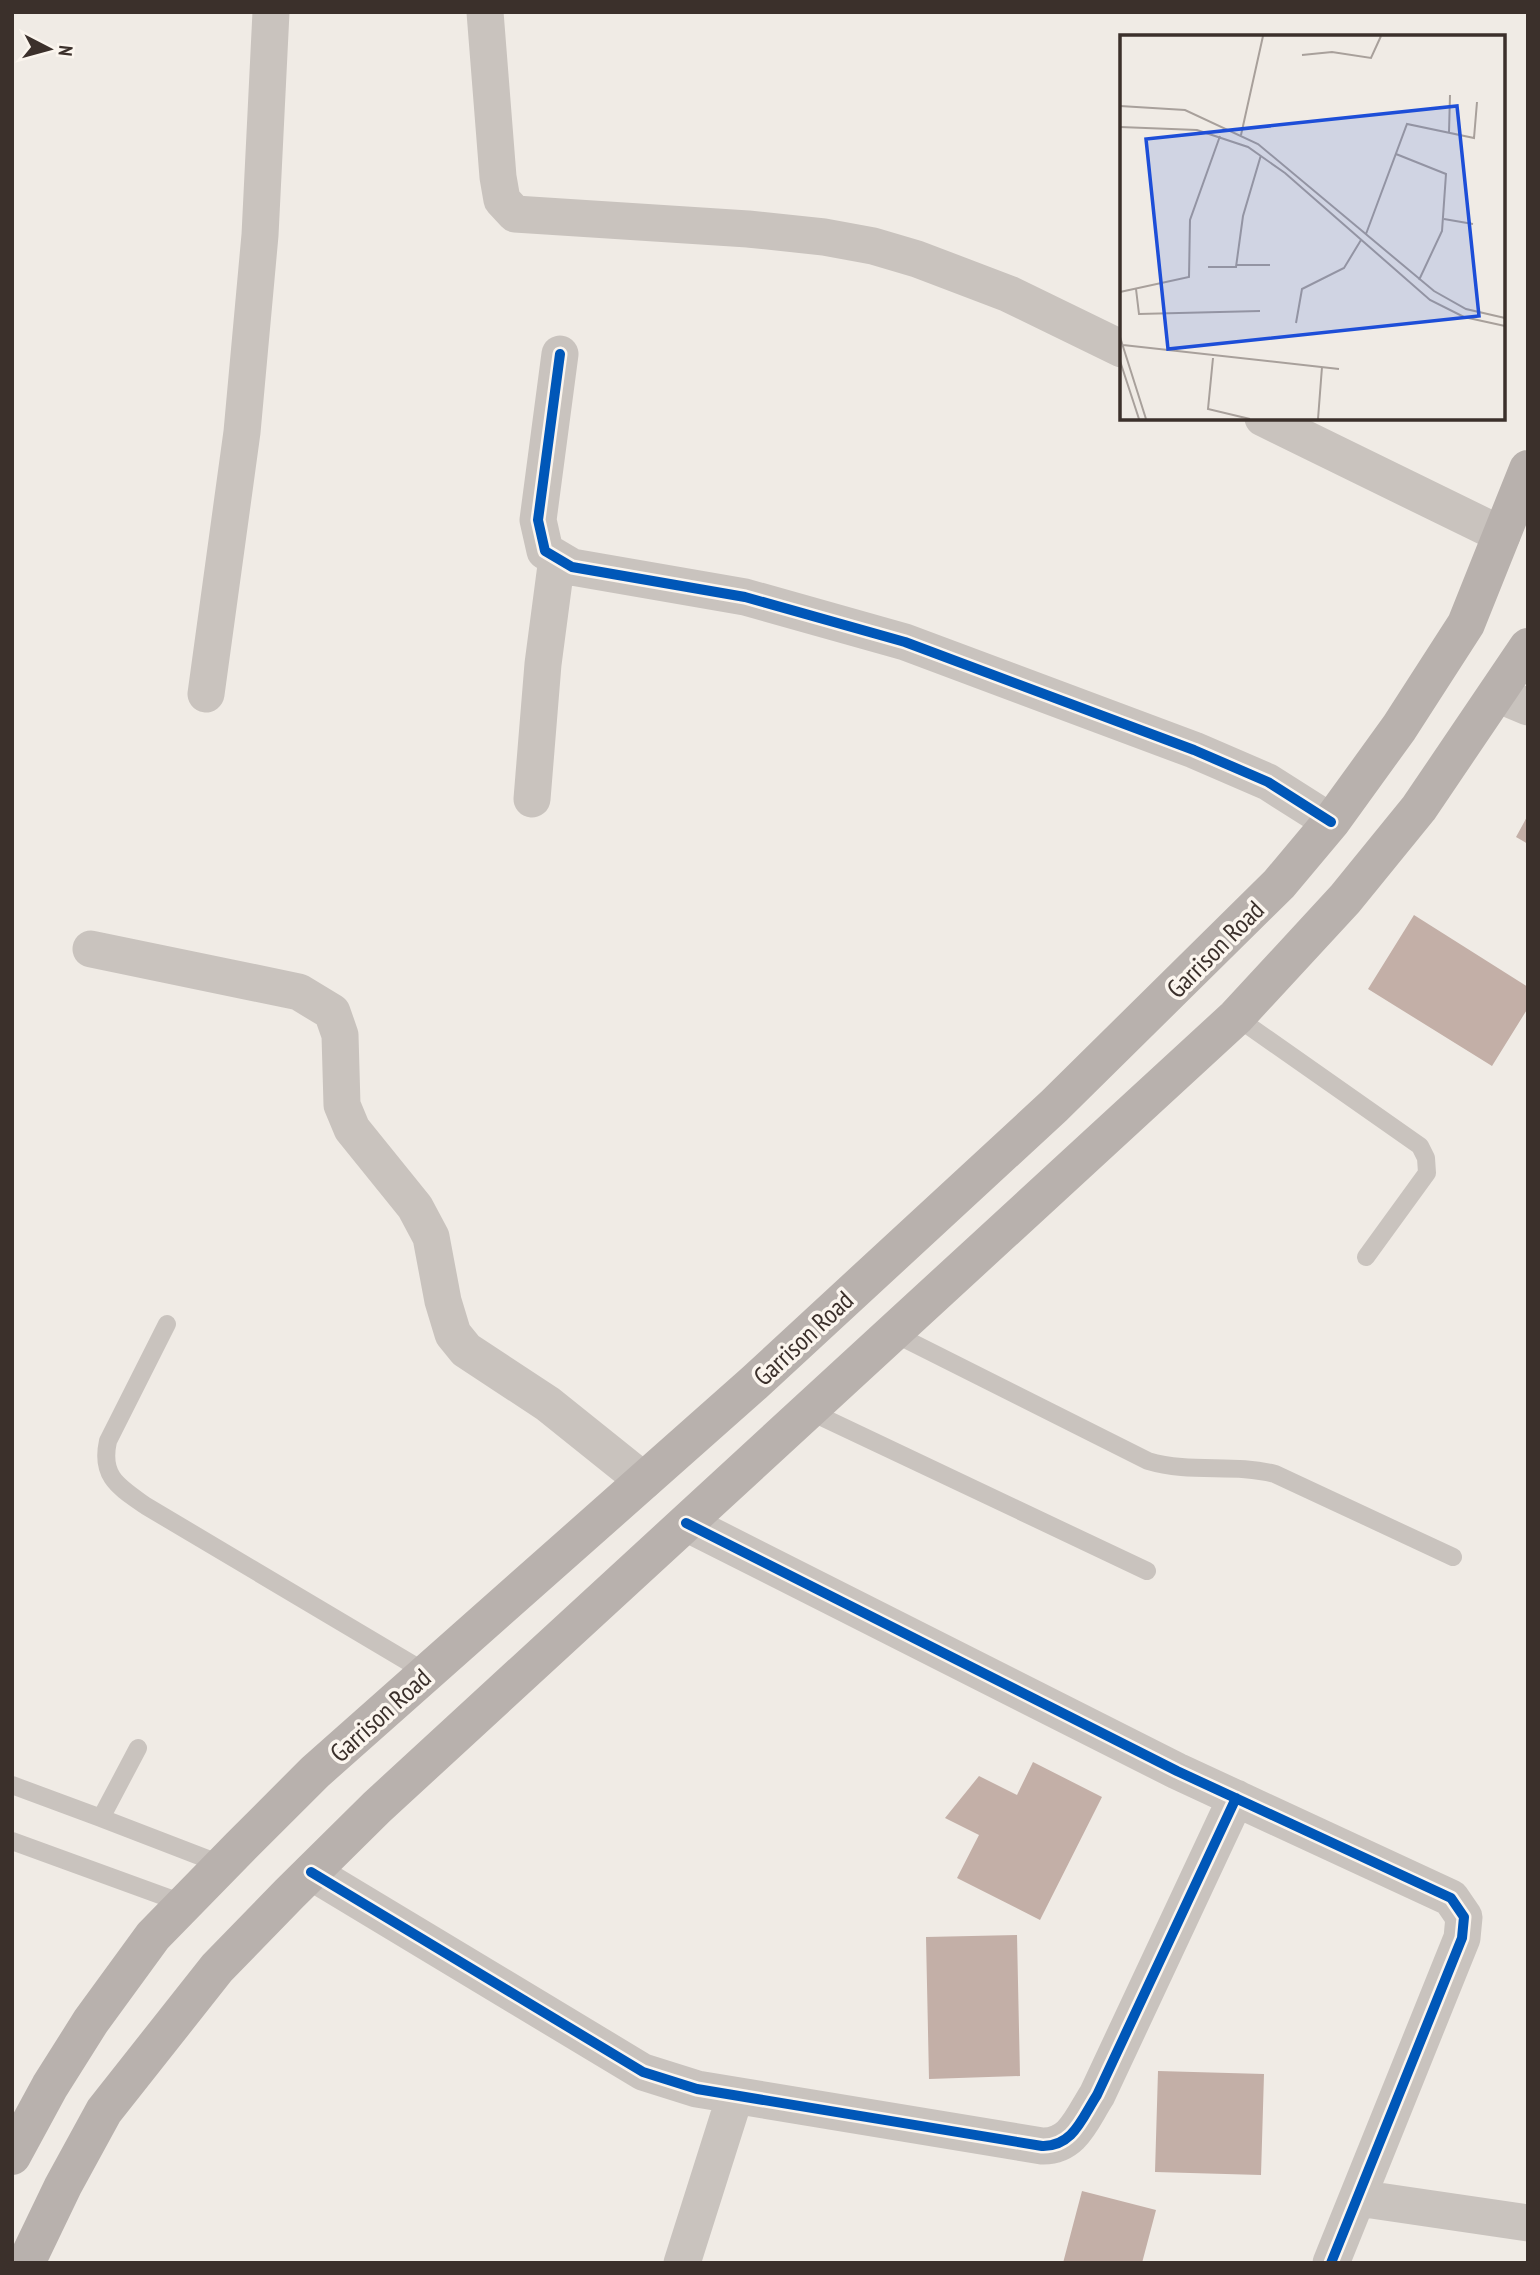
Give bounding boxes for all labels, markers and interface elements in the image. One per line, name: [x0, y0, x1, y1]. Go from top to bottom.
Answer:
north arrow: [14, 14, 84, 84]
inset map: [1120, 35, 1505, 420]
text: N: [53, 44, 78, 57]
street label: Garrison Road: [1159, 893, 1271, 1005]
street label: Garrison Road: [746, 1284, 860, 1392]
street label: Garrison Road: [323, 1661, 437, 1769]

